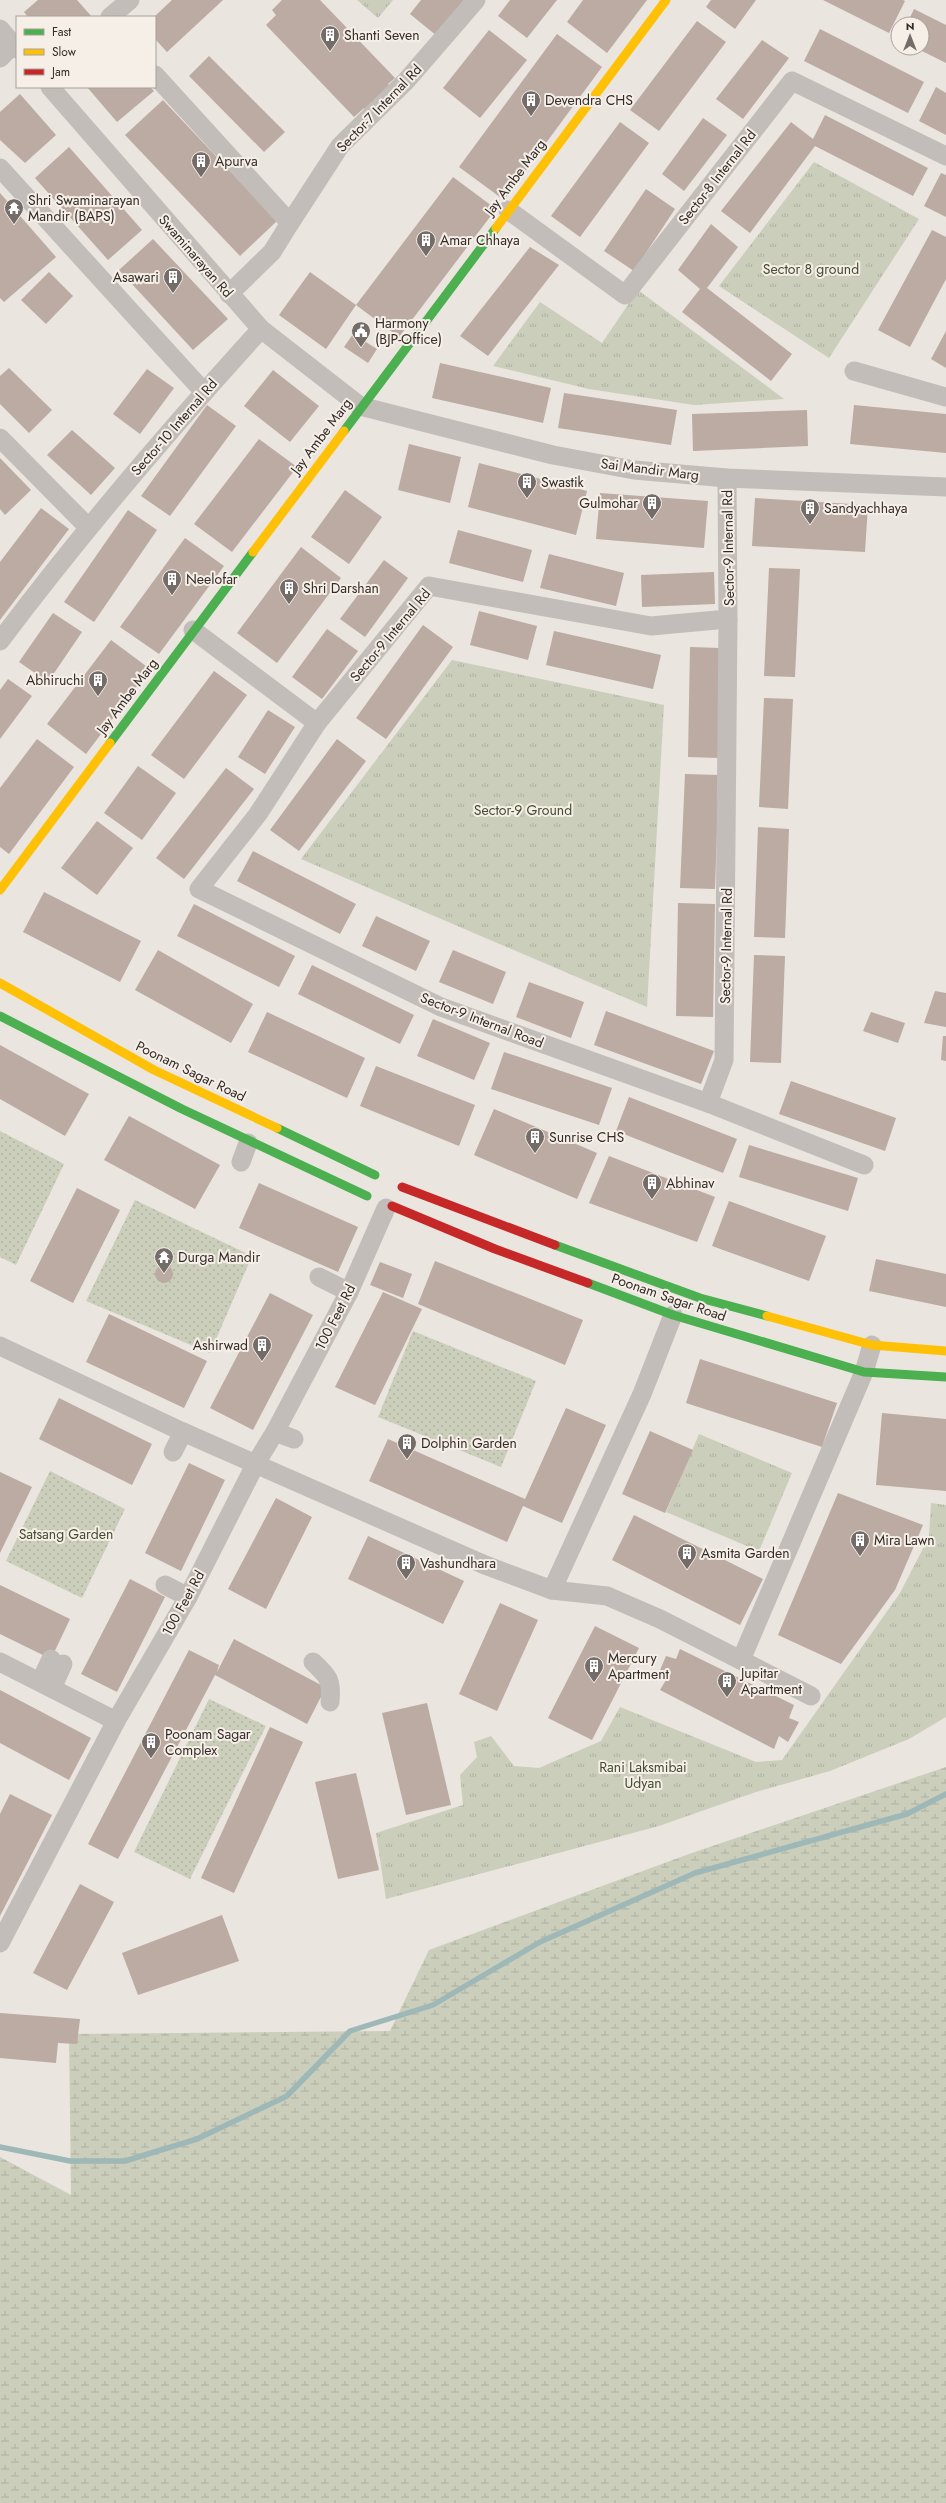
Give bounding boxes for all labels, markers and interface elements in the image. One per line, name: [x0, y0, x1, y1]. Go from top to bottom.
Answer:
legend: [16, 16, 156, 88]
north arrow: [890, 16, 930, 56]
text: N: [906, 18, 914, 34]
text: Fast: [52, 23, 71, 41]
building icon: Shanti Seven: [319, 24, 341, 52]
place label: Shanti Seven: [344, 25, 420, 45]
text: Slow: [52, 43, 77, 61]
street label: Sector-7 Internal Rd: [332, 60, 426, 156]
text: Jam: [50, 63, 70, 81]
building icon: Devendra CHS: [520, 89, 542, 117]
place label: Devendra CHS: [545, 90, 633, 110]
street label: Sector-8 Internal Rd: [674, 125, 760, 229]
street label: Jay Ambe Marg: [479, 135, 550, 221]
building icon: Apurva: [190, 150, 212, 178]
place label: Apurva: [215, 151, 258, 171]
place label: Shri Swaminarayan Mandir (BAPS): [28, 190, 140, 226]
temple icon: Shri Swaminarayan Mandir (BAPS): [3, 197, 25, 225]
street label: Swaminarayan Rd: [154, 210, 238, 302]
building icon: Amar Chhaya: [415, 229, 437, 257]
place label: Amar Chhaya: [440, 230, 520, 250]
park label: Sector 8 ground: [763, 259, 859, 279]
building icon: Asawari: [162, 266, 184, 294]
place label: Asawari: [113, 267, 159, 287]
place label: Harmony (BJP-Office): [375, 313, 442, 349]
public building icon: Harmony (BJP-Office): [350, 320, 372, 348]
street label: Sector-10 Internal Rd: [126, 374, 222, 480]
street label: Jay Ambe Marg: [285, 394, 356, 480]
street label: Sai Mandir Marg: [600, 453, 700, 485]
building icon: Swastik: [516, 471, 538, 499]
place label: Swastik: [541, 472, 585, 492]
street label: Sector-9 Internal Rd: [717, 490, 739, 606]
building icon: Gulmohar: [641, 492, 663, 520]
place label: Gulmohar: [579, 493, 638, 513]
building icon: Sandyachhaya: [799, 497, 821, 525]
place label: Sandyachhaya: [824, 498, 908, 518]
building icon: Neelofar: [161, 568, 183, 596]
place label: Neelofar: [186, 569, 238, 589]
building icon: Shri Darshan: [278, 577, 300, 605]
place label: Shri Darshan: [303, 578, 379, 598]
street label: Sector-9 Internal Rd: [345, 584, 435, 686]
street label: Jay Ambe Marg: [91, 654, 162, 740]
building icon: Abhiruchi: [87, 669, 109, 697]
place label: Abhiruchi: [26, 670, 84, 690]
park label: Sector-9 Ground: [474, 800, 572, 820]
street label: Sector-9 Internal Rd: [715, 888, 737, 1004]
street label: Sector-9 Internal Road: [418, 987, 546, 1053]
street label: Poonam Sagar Road: [133, 1036, 249, 1106]
building icon: Sunrise CHS: [524, 1126, 546, 1154]
place label: Sunrise CHS: [549, 1127, 624, 1147]
building icon: Abhinav: [641, 1172, 663, 1200]
place label: Abhinav: [666, 1173, 715, 1193]
temple icon: Durga Mandir: [153, 1246, 175, 1274]
place label: Durga Mandir: [178, 1247, 260, 1267]
street label: Poonam Sagar Road: [609, 1268, 729, 1326]
street label: 100 Feet Rd: [310, 1281, 360, 1353]
building icon: Ashirwad: [251, 1334, 273, 1362]
place label: Ashirwad: [193, 1335, 248, 1355]
building icon: Dolphin Garden: [396, 1432, 418, 1460]
place label: Dolphin Garden: [421, 1433, 517, 1453]
park label: Satsang Garden: [19, 1524, 113, 1544]
building icon: Mira Lawn: [849, 1529, 871, 1557]
place label: Mira Lawn: [874, 1530, 935, 1550]
building icon: Asmita Garden: [676, 1542, 698, 1570]
place label: Asmita Garden: [701, 1543, 790, 1563]
building icon: Vashundhara: [395, 1552, 417, 1580]
place label: Vashundhara: [420, 1553, 496, 1573]
street label: 100 Feet Rd: [157, 1567, 209, 1639]
place label: Mercury Apartment: [608, 1648, 670, 1684]
building icon: Mercury Apartment: [583, 1655, 605, 1683]
place label: Jupitar Apartment: [739, 1663, 803, 1699]
building icon: Jupitar Apartment: [716, 1670, 738, 1698]
place label: Poonam Sagar Complex: [165, 1724, 251, 1760]
building icon: Poonam Sagar Complex: [140, 1731, 162, 1759]
park label: Rani Laksmibai Udyan: [599, 1757, 687, 1793]

